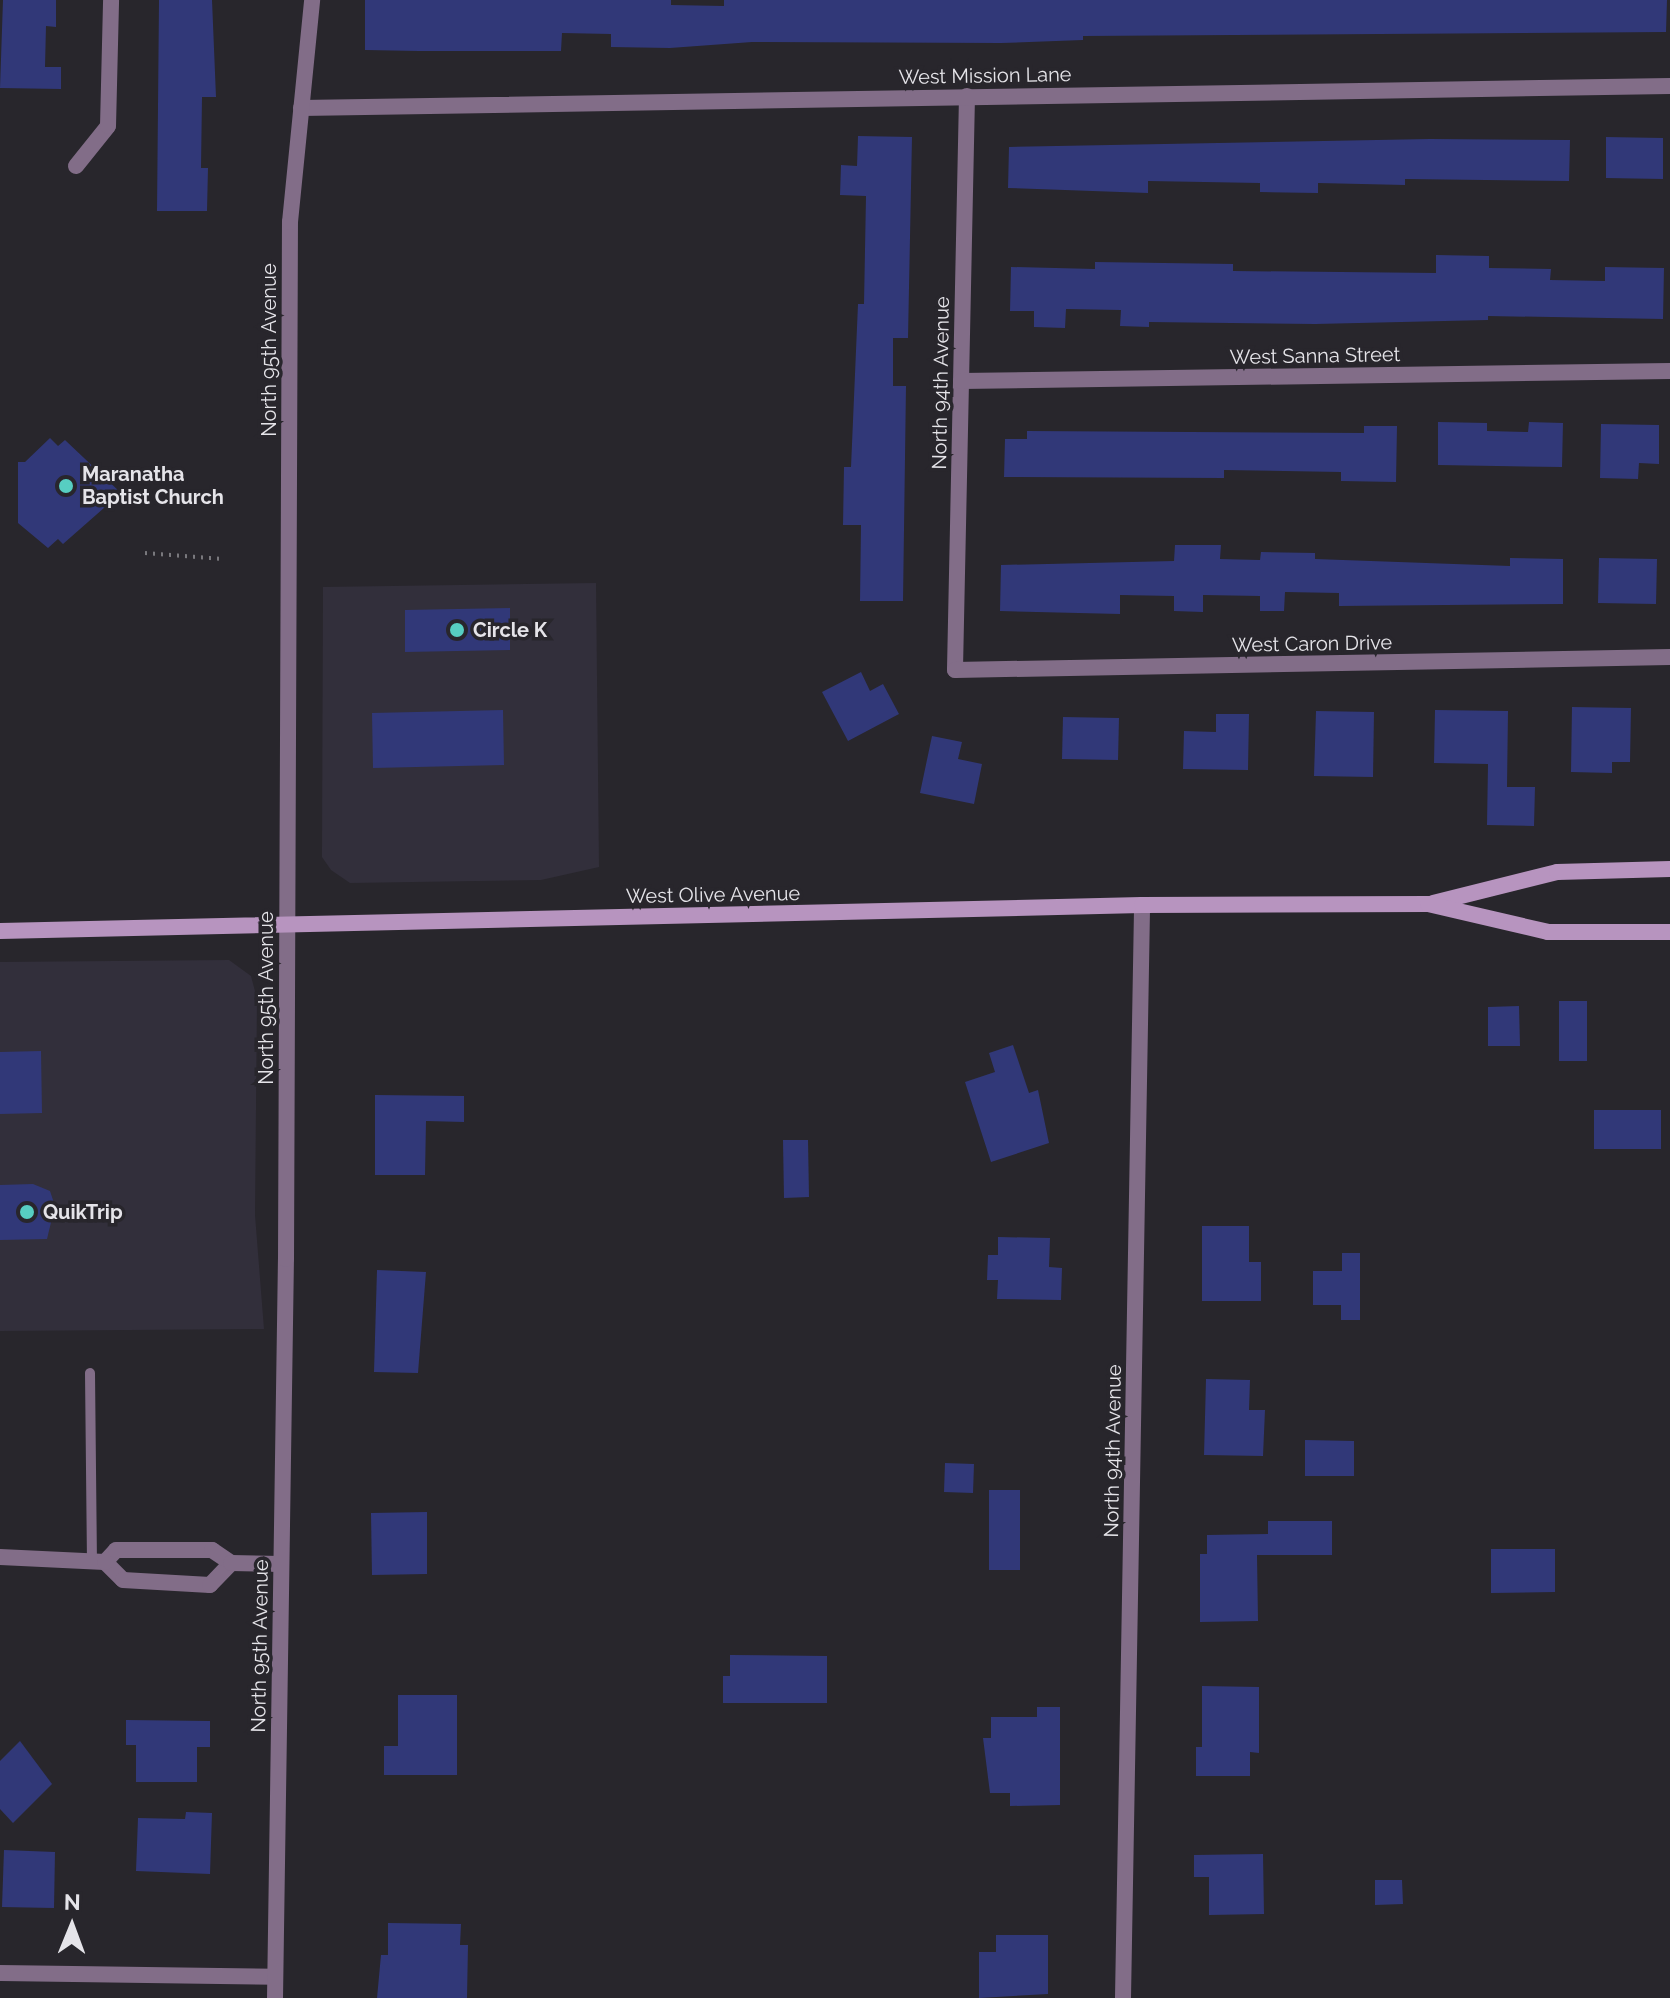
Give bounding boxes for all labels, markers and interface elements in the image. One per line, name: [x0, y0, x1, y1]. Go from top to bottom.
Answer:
street label: West Mission Lane: [898, 62, 1072, 90]
street label: North 95th Avenue: [257, 263, 281, 437]
street label: North 94th Avenue: [927, 296, 955, 470]
street label: West Sanna Street: [1230, 343, 1400, 369]
place label: Maranatha Baptist Church: [82, 462, 224, 509]
marker: Maranatha Baptist Church: [57, 477, 75, 495]
place label: Circle K: [473, 618, 547, 642]
marker: Circle K: [448, 621, 466, 639]
street label: West Caron Drive: [1232, 631, 1392, 657]
street label: West Olive Avenue: [625, 881, 801, 909]
street label: North 95th Avenue: [254, 911, 278, 1085]
place label: QuikTrip: [43, 1200, 123, 1224]
marker: QuikTrip: [18, 1203, 36, 1221]
street label: North 94th Avenue: [1099, 1364, 1127, 1538]
street label: North 95th Avenue: [246, 1559, 274, 1733]
north arrow: [32, 1886, 112, 1966]
text: N: [64, 1889, 81, 1915]

